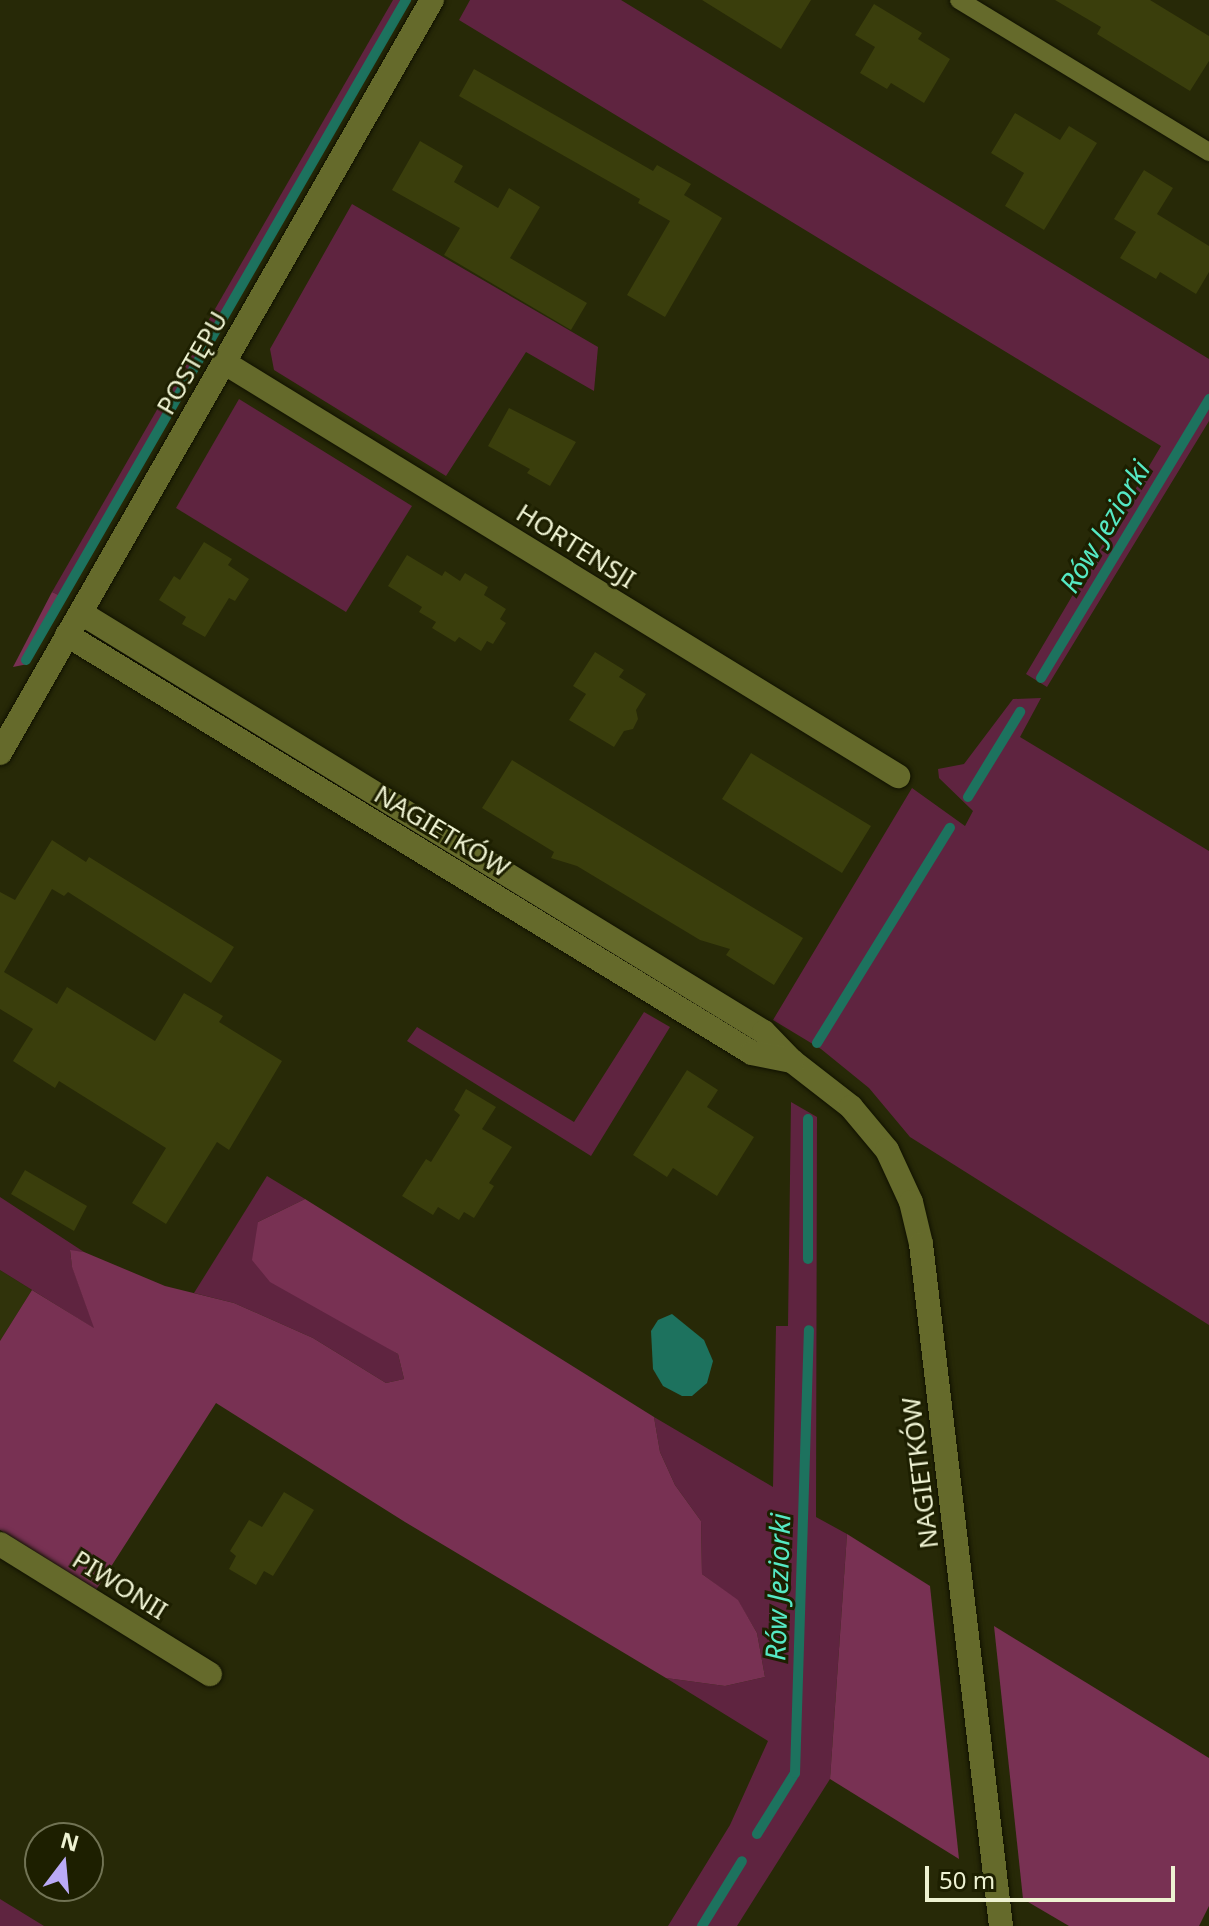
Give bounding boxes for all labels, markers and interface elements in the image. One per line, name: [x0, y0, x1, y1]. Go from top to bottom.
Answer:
street label: POSTĘPU: [150, 306, 234, 420]
water label: Rów Jeziorki: [1052, 454, 1156, 598]
street label: HORTENSJI: [511, 497, 641, 595]
street label: NAGIETKÓW: [369, 778, 515, 884]
street label: NAGIETKÓW: [895, 1396, 945, 1550]
water label: Rów Jeziorki: [758, 1513, 796, 1661]
street label: PIWONII: [67, 1544, 173, 1626]
north arrow: [24, 1822, 104, 1902]
text: N: [57, 1824, 83, 1858]
scale bar: [929, 1850, 1179, 1900]
text: 50 m: [939, 1863, 995, 1896]

